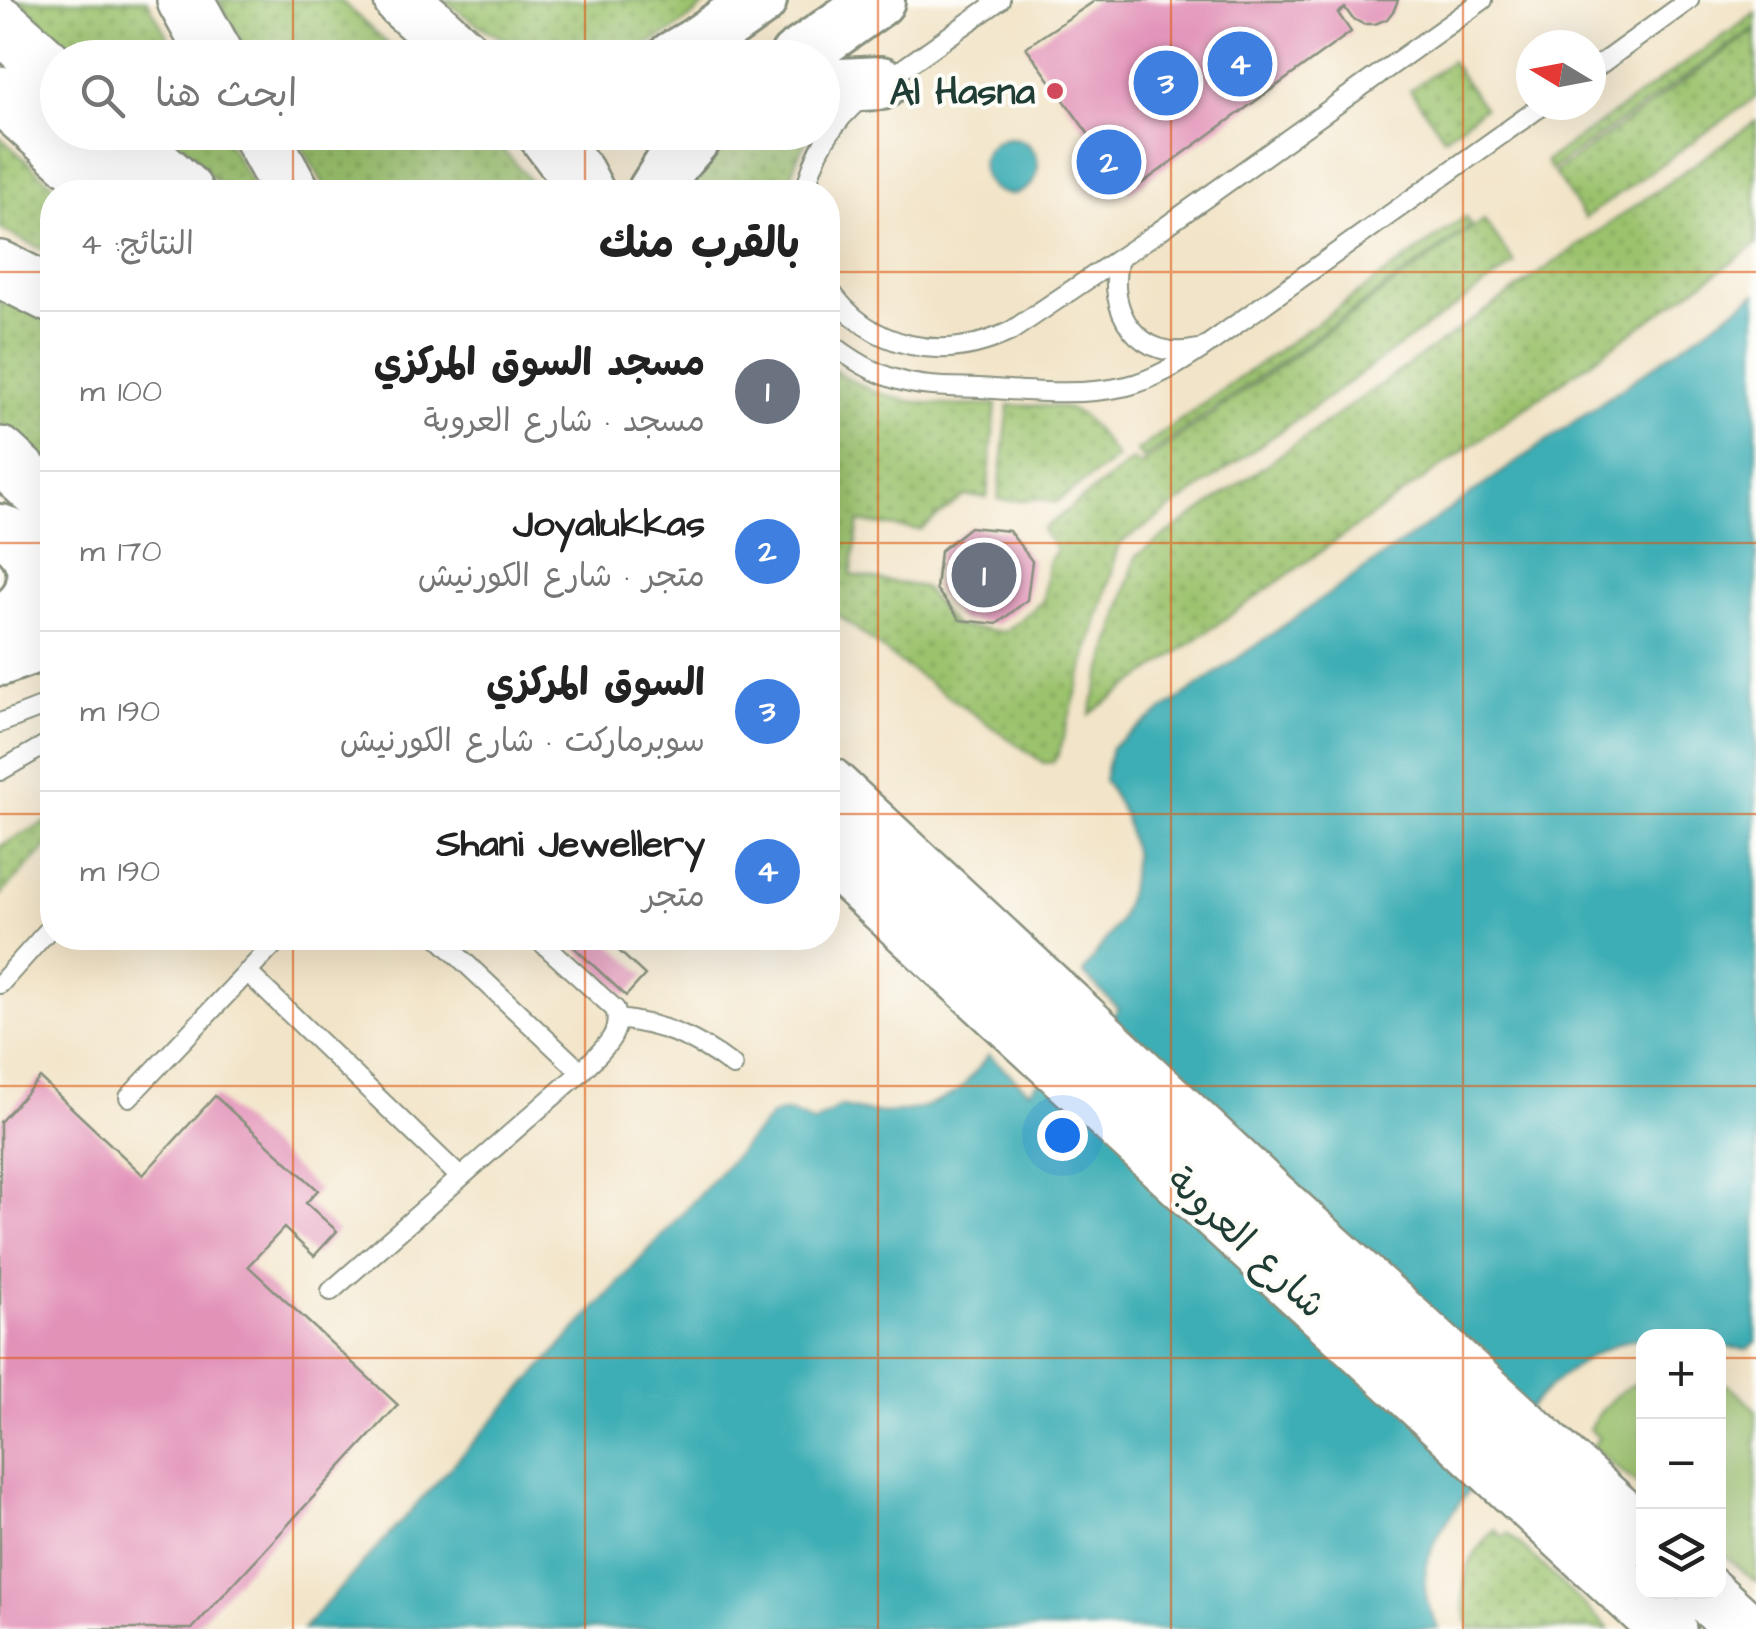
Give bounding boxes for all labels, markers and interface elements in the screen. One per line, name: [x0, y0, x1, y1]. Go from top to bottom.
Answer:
pin: 4: [1208, 27, 1272, 102]
north arrow: [1516, 30, 1606, 120]
search box: [40, 40, 840, 150]
pin: 3: [1134, 46, 1198, 120]
place label: Al Hasna: [890, 67, 1036, 119]
icon: search: [75, 68, 130, 123]
text: ابحث هنا: [155, 69, 297, 121]
marker: Al Hasna: [1044, 80, 1066, 102]
pin: 2: [1076, 124, 1142, 200]
text: بالقرب منك: [599, 216, 800, 274]
text: النتائج: 4: [80, 222, 194, 267]
text: مسجد السوق المركزي: [374, 338, 705, 390]
text: 100 m: [80, 369, 162, 414]
text: 1: [765, 369, 770, 414]
text: مسجد · شارع العروبة: [424, 399, 705, 444]
text: Joyalukkas: [513, 499, 705, 551]
text: 170 m: [80, 529, 162, 574]
text: 2: [758, 529, 777, 574]
pin: 1: [952, 538, 1016, 612]
text: متجر · شارع الكورنيش: [418, 554, 705, 599]
text: السوق المركزي: [486, 658, 705, 710]
text: 190 m: [80, 689, 160, 734]
text: 3: [759, 689, 776, 734]
text: سوبرماركت · شارع الكورنيش: [340, 719, 705, 764]
text: Shani Jewellery: [436, 819, 705, 871]
text: 190 m: [80, 849, 160, 894]
text: 4: [757, 849, 778, 894]
text: متجر: [642, 874, 705, 919]
your location: [1037, 1110, 1088, 1161]
street label: شارع العروبة: [1154, 1156, 1337, 1331]
map controls: [1636, 1329, 1726, 1599]
button: +: [1636, 1329, 1726, 1419]
button: −: [1636, 1419, 1726, 1509]
button: layers: [1636, 1509, 1726, 1599]

